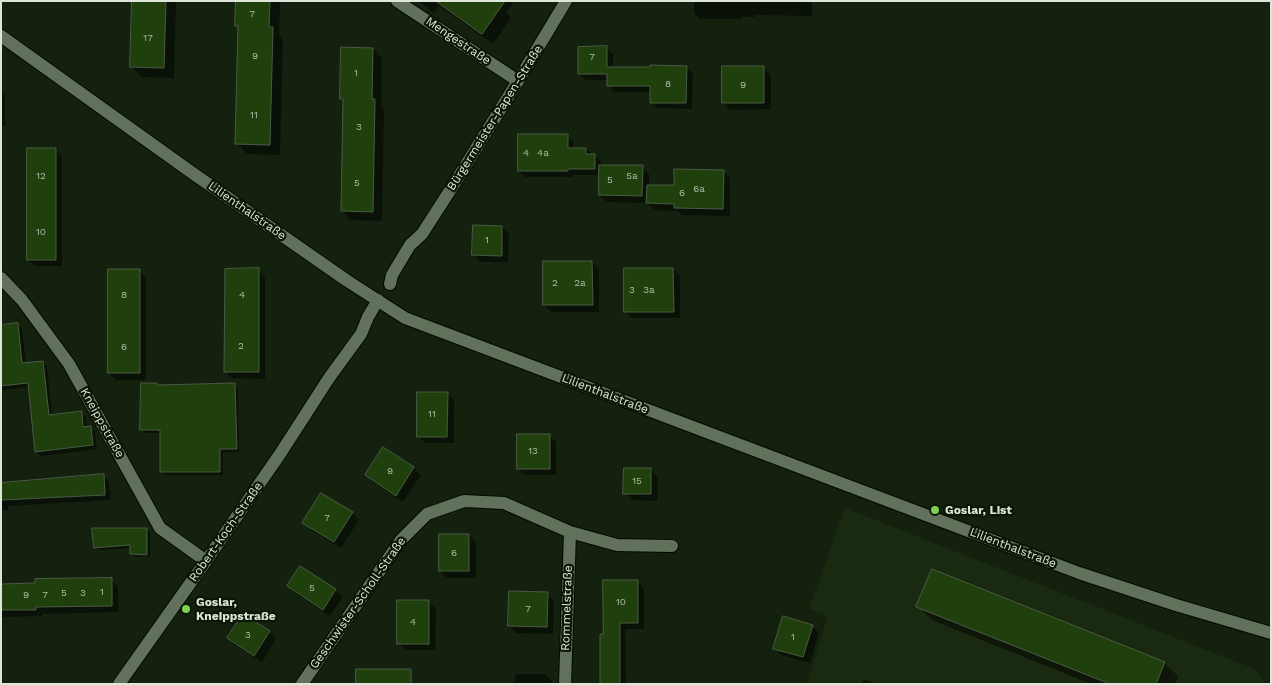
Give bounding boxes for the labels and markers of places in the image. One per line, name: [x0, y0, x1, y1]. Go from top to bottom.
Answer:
place label: Goslar, List: [945, 503, 1012, 517]
marker: Goslar, List: [929, 504, 941, 516]
place label: Goslar, Kneippstraße: [196, 595, 276, 623]
marker: Goslar, Kneippstraße: [180, 603, 192, 615]

